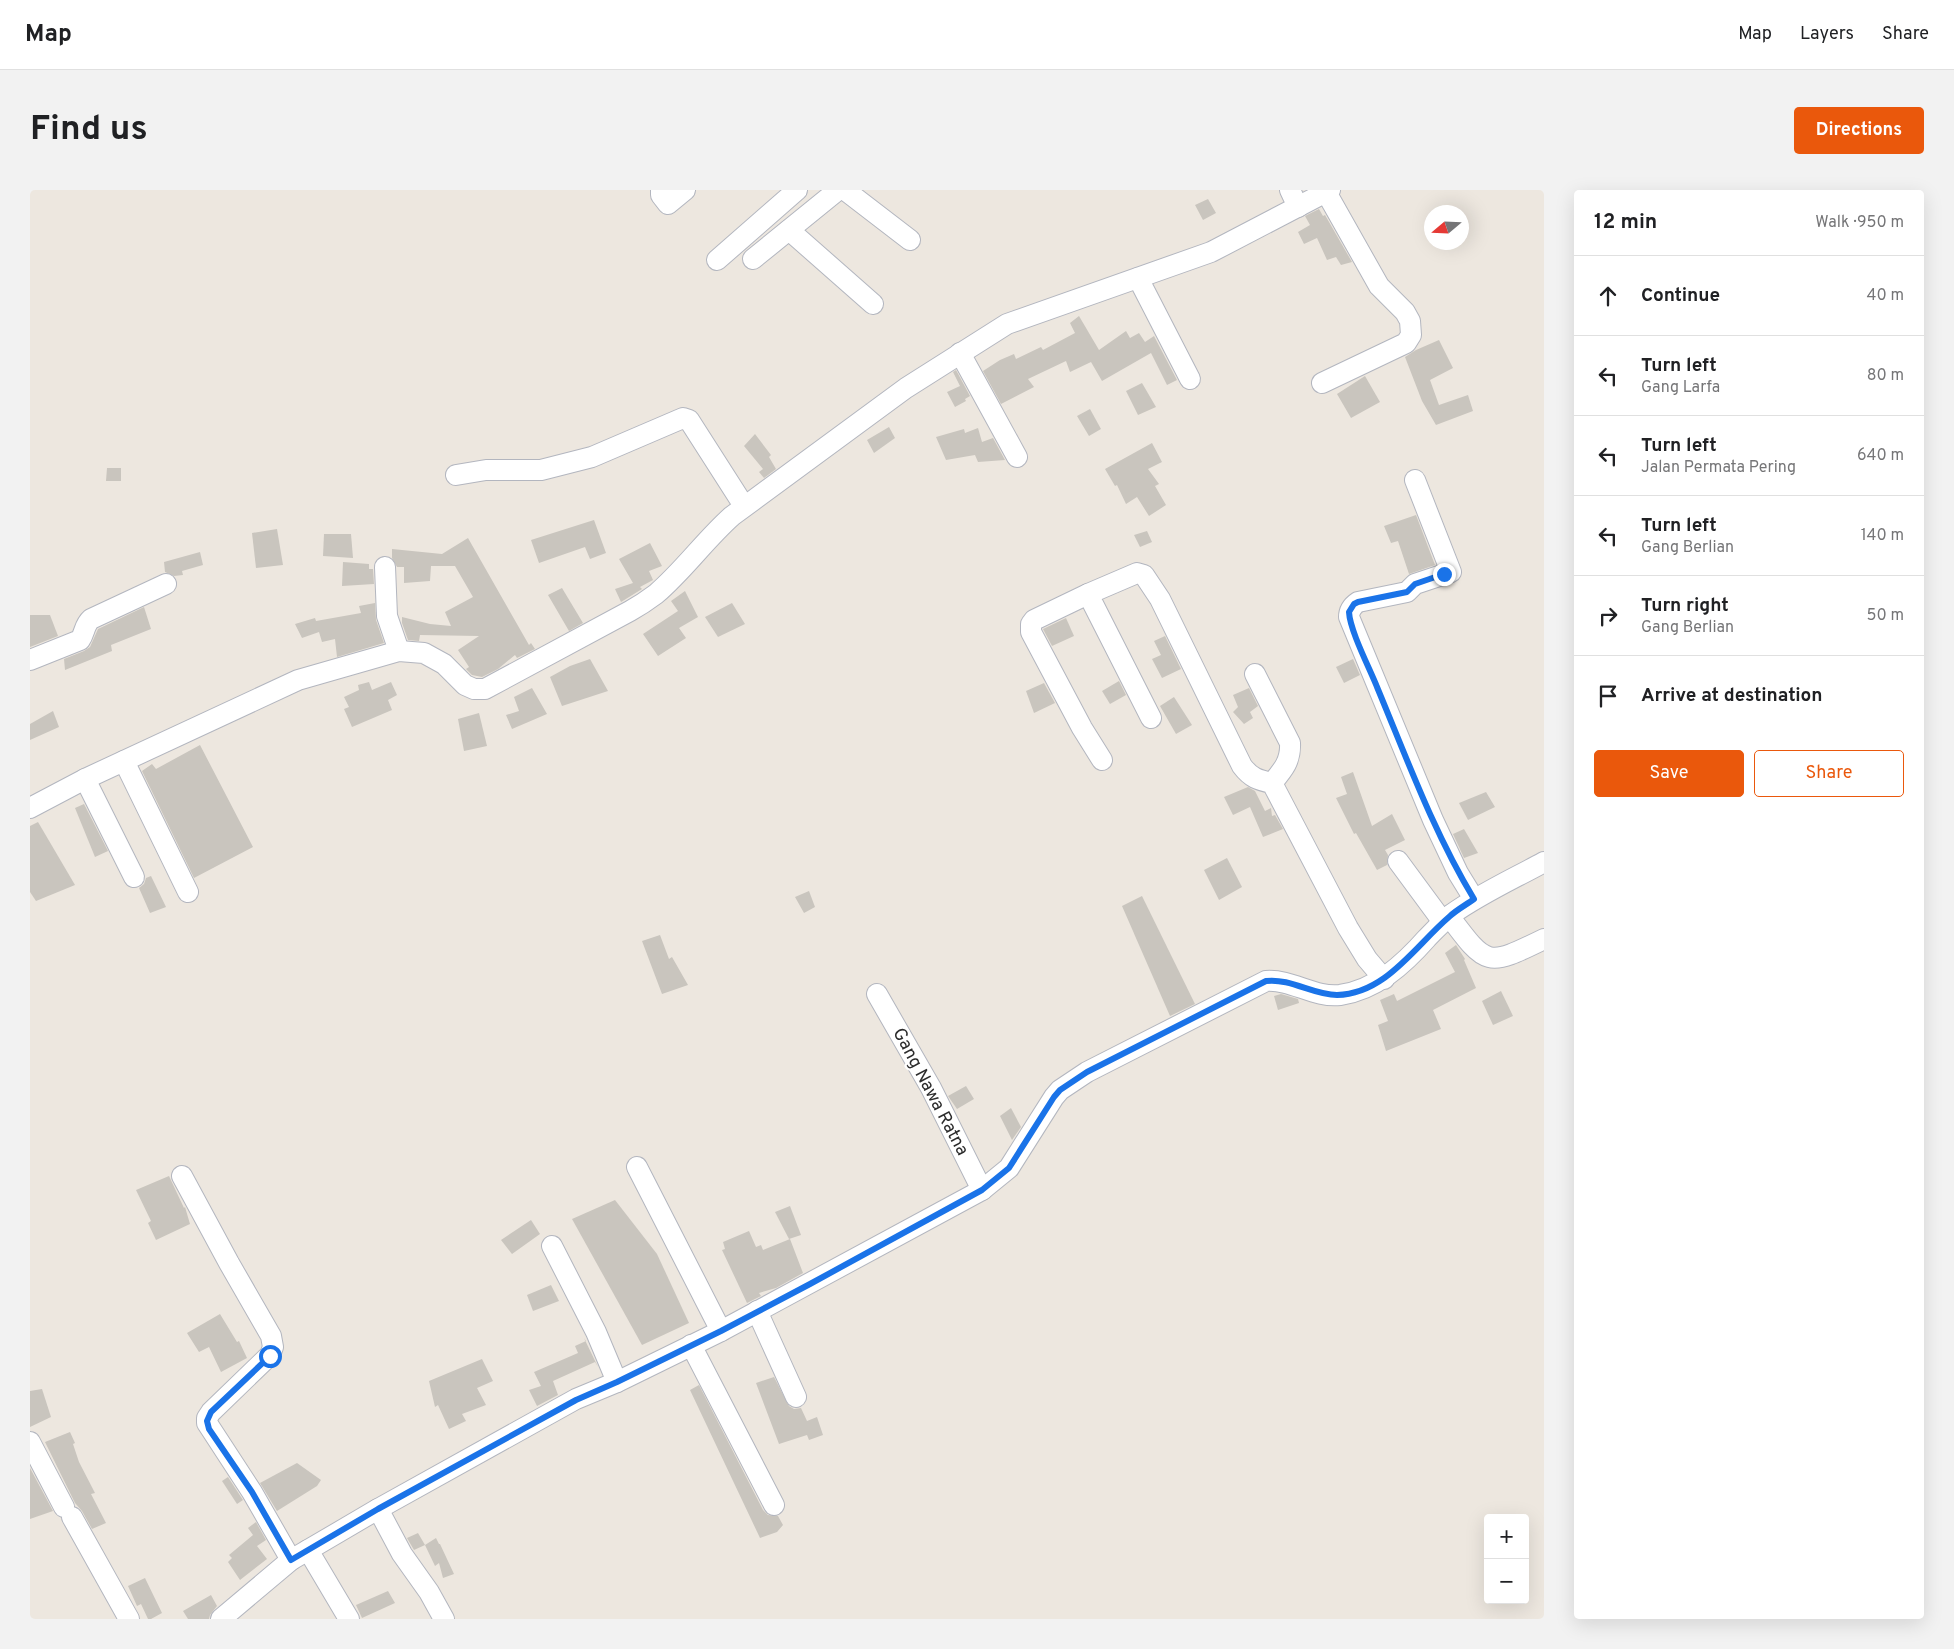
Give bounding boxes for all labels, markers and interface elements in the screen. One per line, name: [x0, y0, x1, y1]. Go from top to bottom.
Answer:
text: Map: [25, 20, 72, 50]
text: Map: [1738, 23, 1772, 46]
text: Layers: [1800, 23, 1854, 46]
text: Share: [1882, 23, 1929, 46]
button: Directions: [1794, 107, 1924, 154]
text: Find us: [30, 108, 148, 152]
north arrow: [1424, 205, 1469, 250]
text: 12 min: [1594, 209, 1657, 236]
text: Walk · 950 m: [1815, 213, 1904, 233]
icon: ahead: [1594, 282, 1622, 310]
text: Continue: [1641, 284, 1720, 308]
text: 40 m: [1866, 286, 1904, 306]
text: Turn left: [1641, 354, 1717, 378]
icon: left: [1594, 362, 1622, 390]
text: 80 m: [1867, 366, 1904, 386]
text: Gang Larfa: [1641, 378, 1720, 398]
text: Turn left: [1641, 434, 1717, 458]
icon: left: [1594, 442, 1622, 470]
text: 640 m: [1857, 446, 1904, 466]
text: Jalan Permata Pering: [1641, 458, 1796, 478]
text: Turn left: [1641, 514, 1717, 538]
icon: left: [1594, 522, 1622, 550]
text: 140 m: [1861, 526, 1904, 546]
text: Gang Berlian: [1641, 538, 1734, 558]
route end: [1433, 563, 1456, 586]
text: Turn right: [1641, 594, 1729, 618]
icon: right: [1594, 602, 1622, 630]
text: 50 m: [1867, 606, 1904, 626]
text: Gang Berlian: [1641, 618, 1734, 638]
icon: arrive: [1594, 682, 1622, 710]
text: Arrive at destination: [1641, 684, 1822, 708]
button: Save: [1594, 750, 1744, 797]
button: Share: [1754, 750, 1904, 797]
street label: Gang Nawa Ratna: [887, 1024, 973, 1160]
route start: [259, 1345, 282, 1368]
map controls: [1484, 1514, 1529, 1604]
button: +: [1484, 1514, 1529, 1559]
button: −: [1484, 1559, 1529, 1604]

